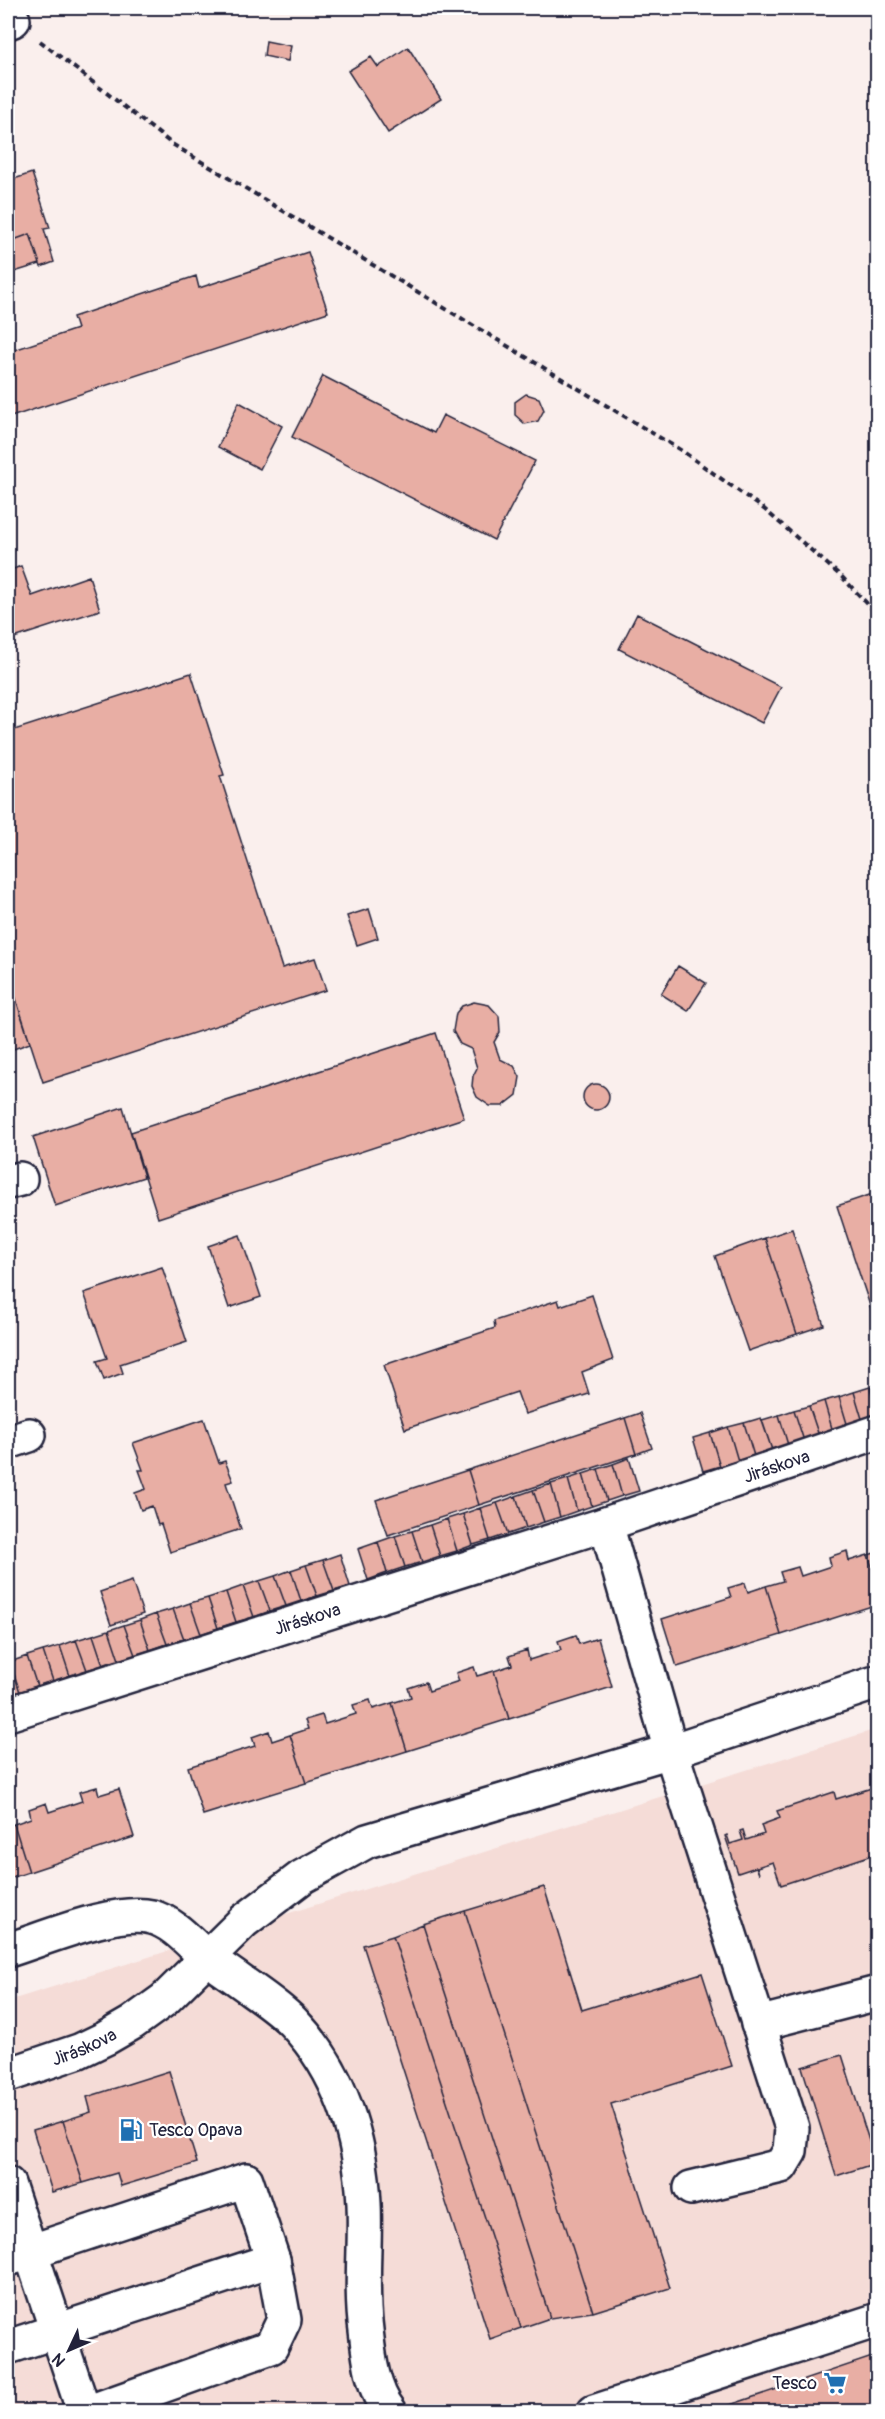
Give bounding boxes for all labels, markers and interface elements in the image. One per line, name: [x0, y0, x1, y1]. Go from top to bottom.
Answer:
street label: Jiráskova: [741, 1445, 813, 1489]
street label: Jiráskova: [271, 1598, 343, 1641]
street label: Jiráskova: [49, 2023, 121, 2071]
fuel station icon: Tesco Opava: [118, 2117, 144, 2143]
place label: Tesco Opava: [149, 2119, 242, 2142]
north arrow: [39, 2320, 99, 2380]
text: N: [48, 2349, 70, 2371]
supermarket icon: Tesco: [822, 2370, 848, 2396]
place label: Tesco: [772, 2372, 817, 2395]

